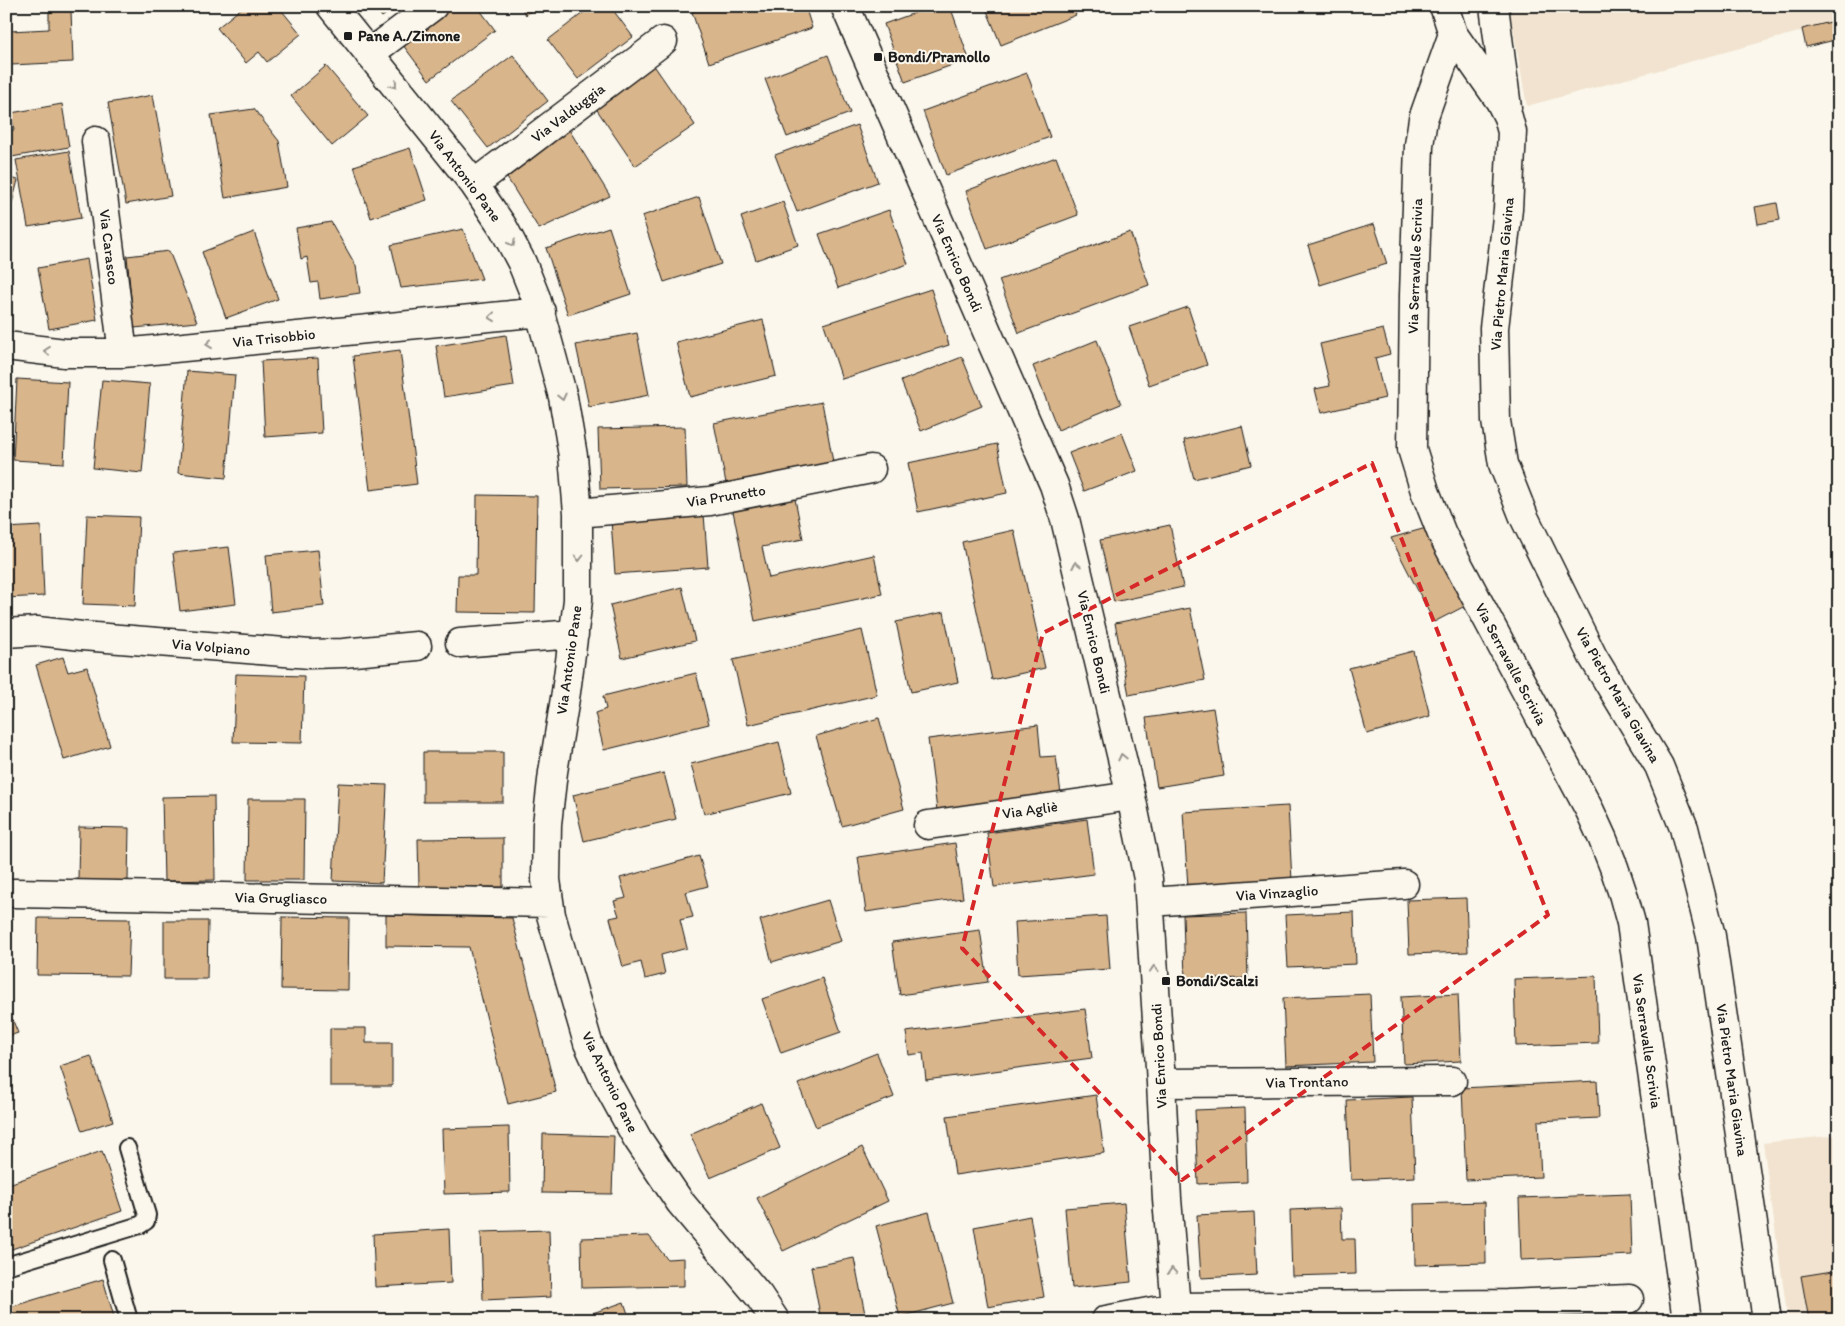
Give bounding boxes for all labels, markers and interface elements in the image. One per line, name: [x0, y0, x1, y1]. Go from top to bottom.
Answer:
place label: Pane A./Zimone: [358, 27, 460, 45]
marker: Pane A./Zimone: [342, 30, 354, 42]
place label: Bondi/Pramollo: [888, 48, 991, 66]
marker: Bondi/Pramollo: [872, 51, 884, 63]
one-way arrow: [389, 79, 397, 88]
street label: Via Valduggia: [528, 79, 609, 147]
street label: Via Antonio Pane: [425, 127, 505, 225]
street label: Via Pietro Maria Giavina: [1486, 196, 1518, 351]
street label: Via Serravalle Scrivia: [1404, 198, 1426, 334]
street label: Via Carasco: [95, 208, 123, 286]
street label: Via Enrico Bondi: [927, 211, 987, 315]
one-way arrow: [506, 238, 516, 247]
one-way arrow: [488, 311, 496, 322]
street label: Via Trisobbio: [232, 325, 316, 351]
one-way arrow: [204, 338, 212, 349]
one-way arrow: [42, 346, 50, 357]
one-way arrow: [556, 393, 567, 402]
street label: Via Prunetto: [685, 481, 767, 511]
one-way arrow: [574, 555, 584, 563]
one-way arrow: [1071, 561, 1082, 570]
street label: Via Enrico Bondi: [1073, 589, 1115, 695]
street label: Via Serravalle Scrivia: [1471, 600, 1551, 728]
street label: Via Antonio Pane: [552, 604, 586, 716]
street label: Via Pietro Maria Giavina: [1572, 624, 1664, 766]
street label: Via Volpiano: [171, 635, 251, 659]
one-way arrow: [1117, 753, 1128, 762]
street label: Via Agliè: [1001, 797, 1059, 823]
street label: Via Vinzaglio: [1235, 881, 1319, 905]
street label: Via Grugliasco: [235, 888, 327, 908]
one-way arrow: [1149, 965, 1160, 973]
place label: Bondi/Scalzi: [1176, 972, 1259, 990]
street label: Via Serravalle Scrivia: [1629, 973, 1665, 1110]
marker: Bondi/Scalzi: [1160, 975, 1172, 987]
street label: Via Enrico Bondi: [1147, 1003, 1171, 1109]
street label: Via Pietro Maria Giavina: [1712, 1003, 1752, 1158]
street label: Via Antonio Pane: [578, 1029, 642, 1135]
street label: Via Trontano: [1265, 1072, 1349, 1092]
one-way arrow: [1167, 1267, 1178, 1275]

